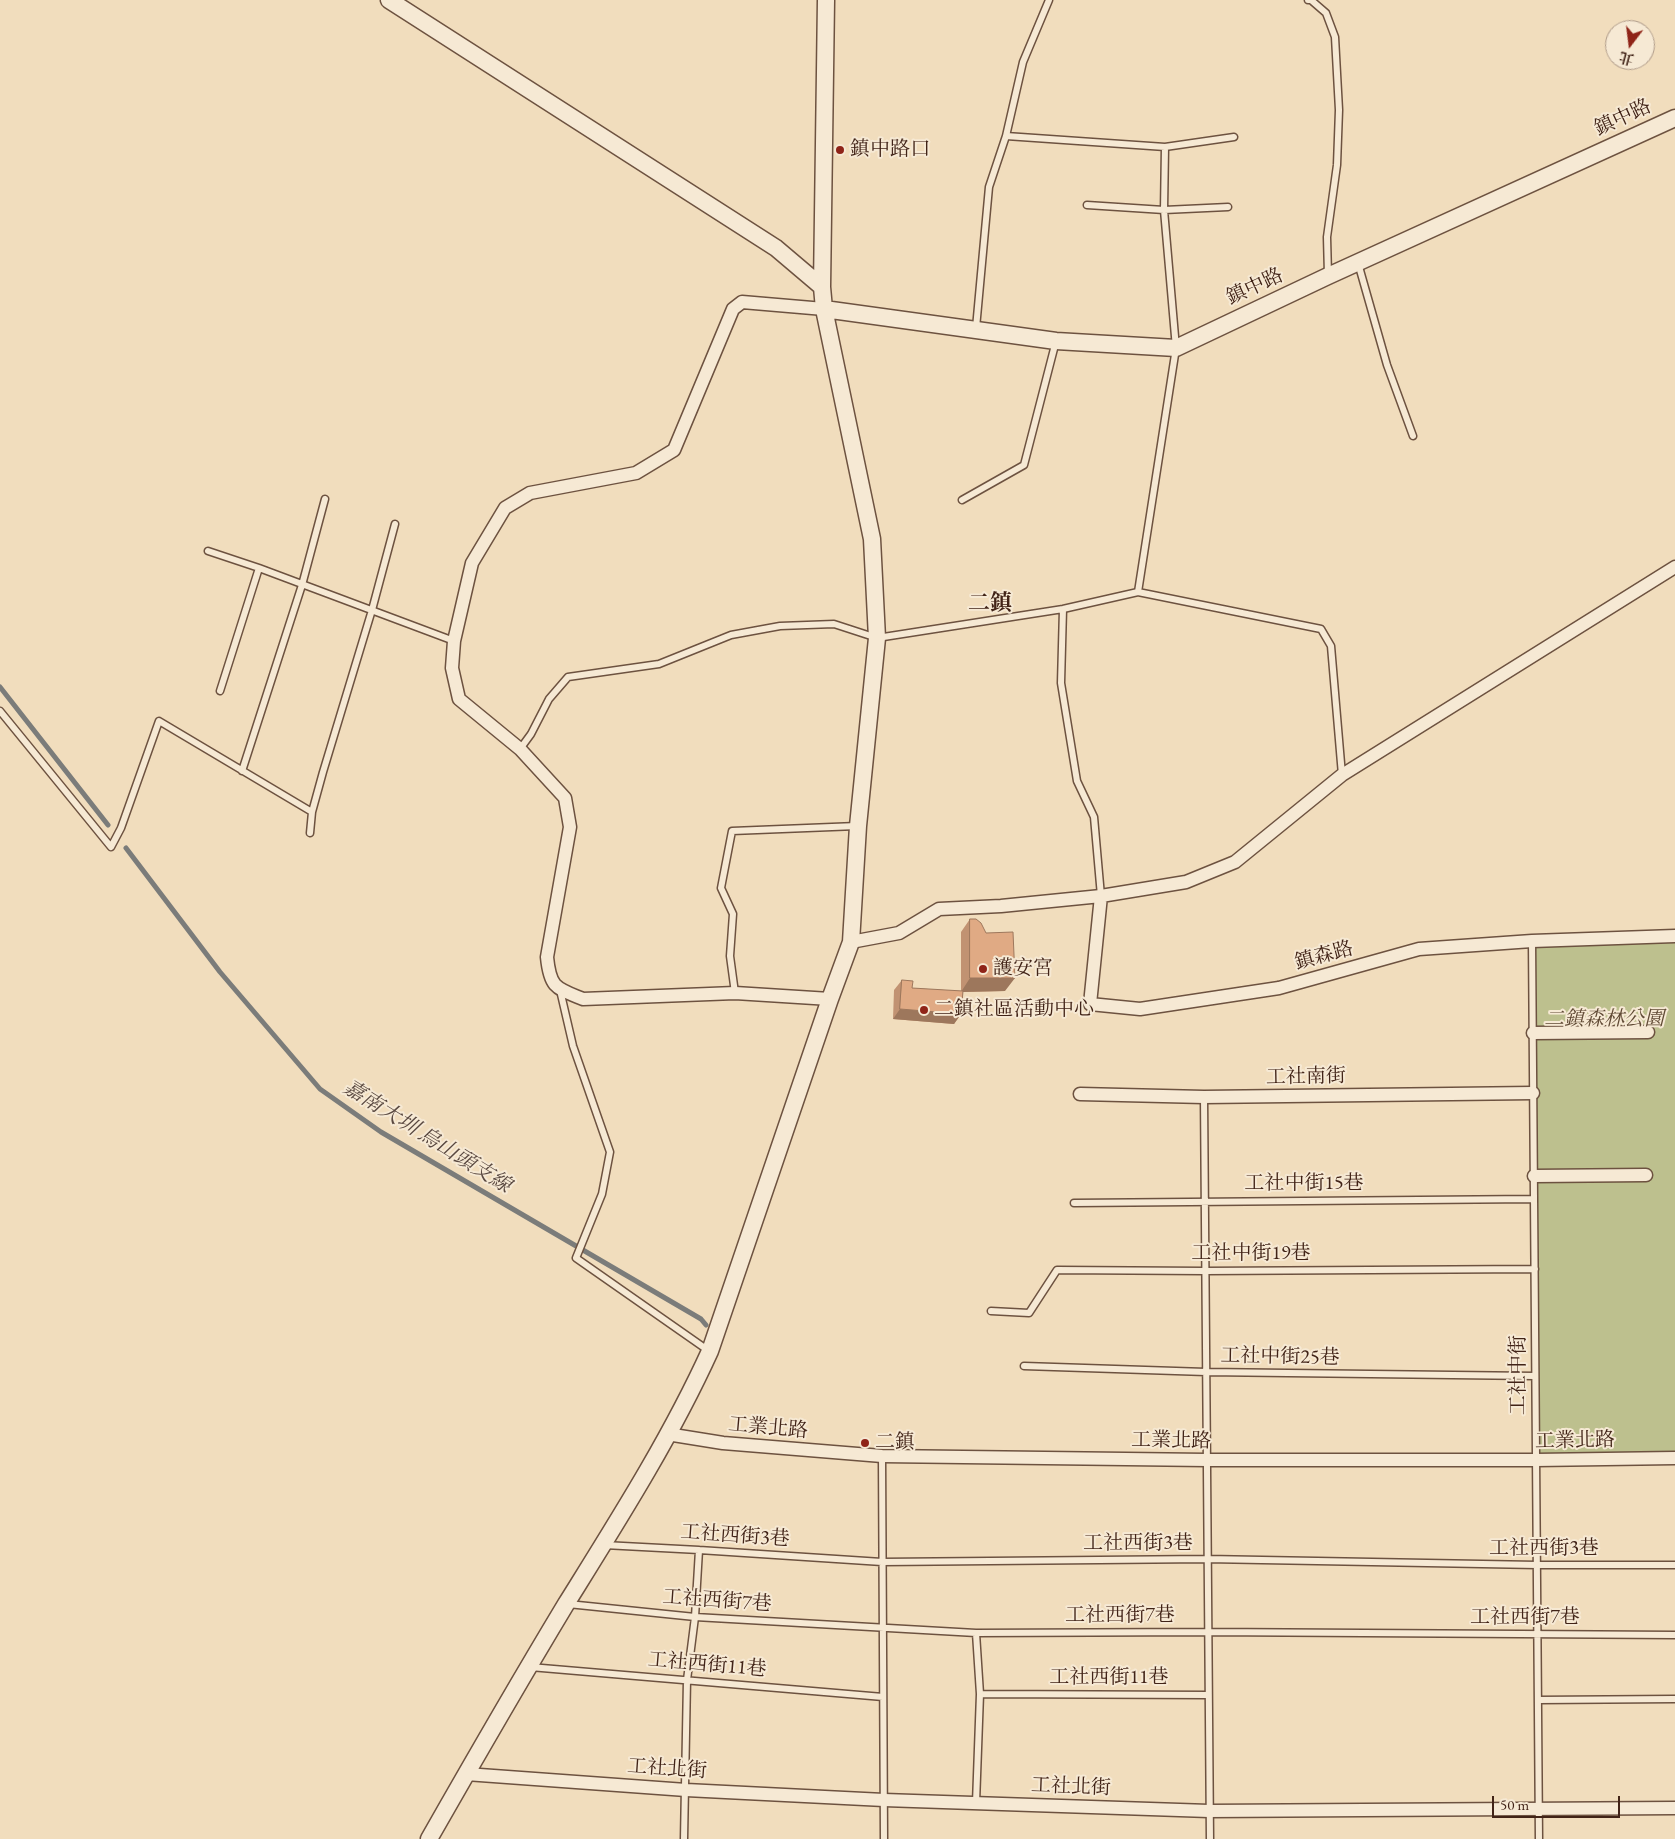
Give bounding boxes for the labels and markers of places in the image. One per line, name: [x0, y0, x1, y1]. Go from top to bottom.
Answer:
place label: 鎮中路口: [850, 138, 930, 162]
marker: 鎮中路口: [834, 144, 846, 156]
place label: 護安宮: [993, 957, 1053, 981]
marker: 護安宮: [977, 963, 989, 975]
place label: 二鎮社區活動中心: [934, 998, 1094, 1022]
marker: 二鎮社區活動中心: [918, 1004, 930, 1016]
place label: 二鎮: [875, 1431, 915, 1455]
marker: 二鎮: [859, 1437, 871, 1449]

